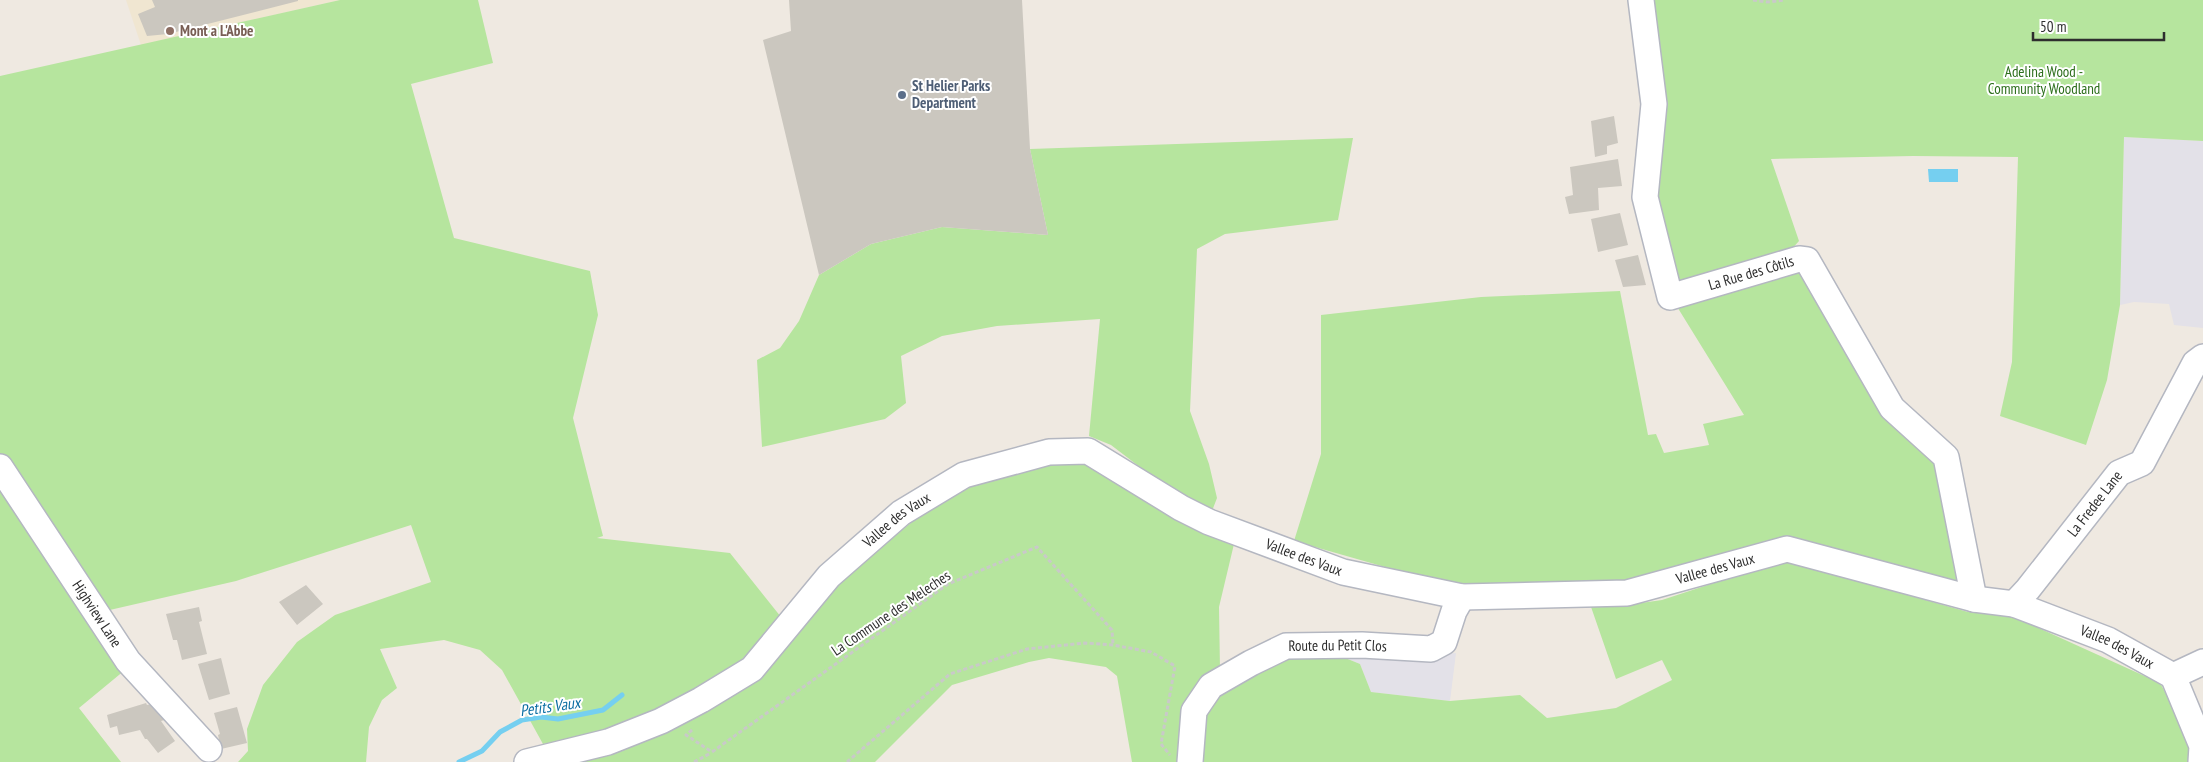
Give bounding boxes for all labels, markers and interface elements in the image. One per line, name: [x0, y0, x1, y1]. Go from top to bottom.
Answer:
scale bar: [2033, 10, 2164, 42]
text: 50 m: [2040, 17, 2066, 36]
place label: Mont a L'Abbe: [180, 21, 254, 40]
marker: Mont a L'Abbe: [164, 25, 176, 37]
park label: Adelina Wood - Community Woodland: [1988, 62, 2100, 98]
place label: St Helier Parks Department: [912, 76, 990, 112]
marker: St Helier Parks Department: [896, 89, 908, 101]
street label: La Rue des Côtils: [1706, 251, 1796, 294]
street label: La Fredee Lane: [2063, 467, 2126, 540]
street label: Vallee des Vaux: [858, 488, 934, 552]
street label: Vallee des Vaux: [1262, 534, 1345, 580]
street label: Vallee des Vaux: [1673, 548, 1757, 588]
street label: La Commune des Meleches: [828, 566, 954, 659]
street label: Highview Lane: [68, 577, 126, 651]
street label: Vallee des Vaux: [2077, 620, 2158, 673]
street label: Route du Petit Clos: [1288, 635, 1387, 655]
water label: Petits Vaux: [519, 692, 584, 720]

